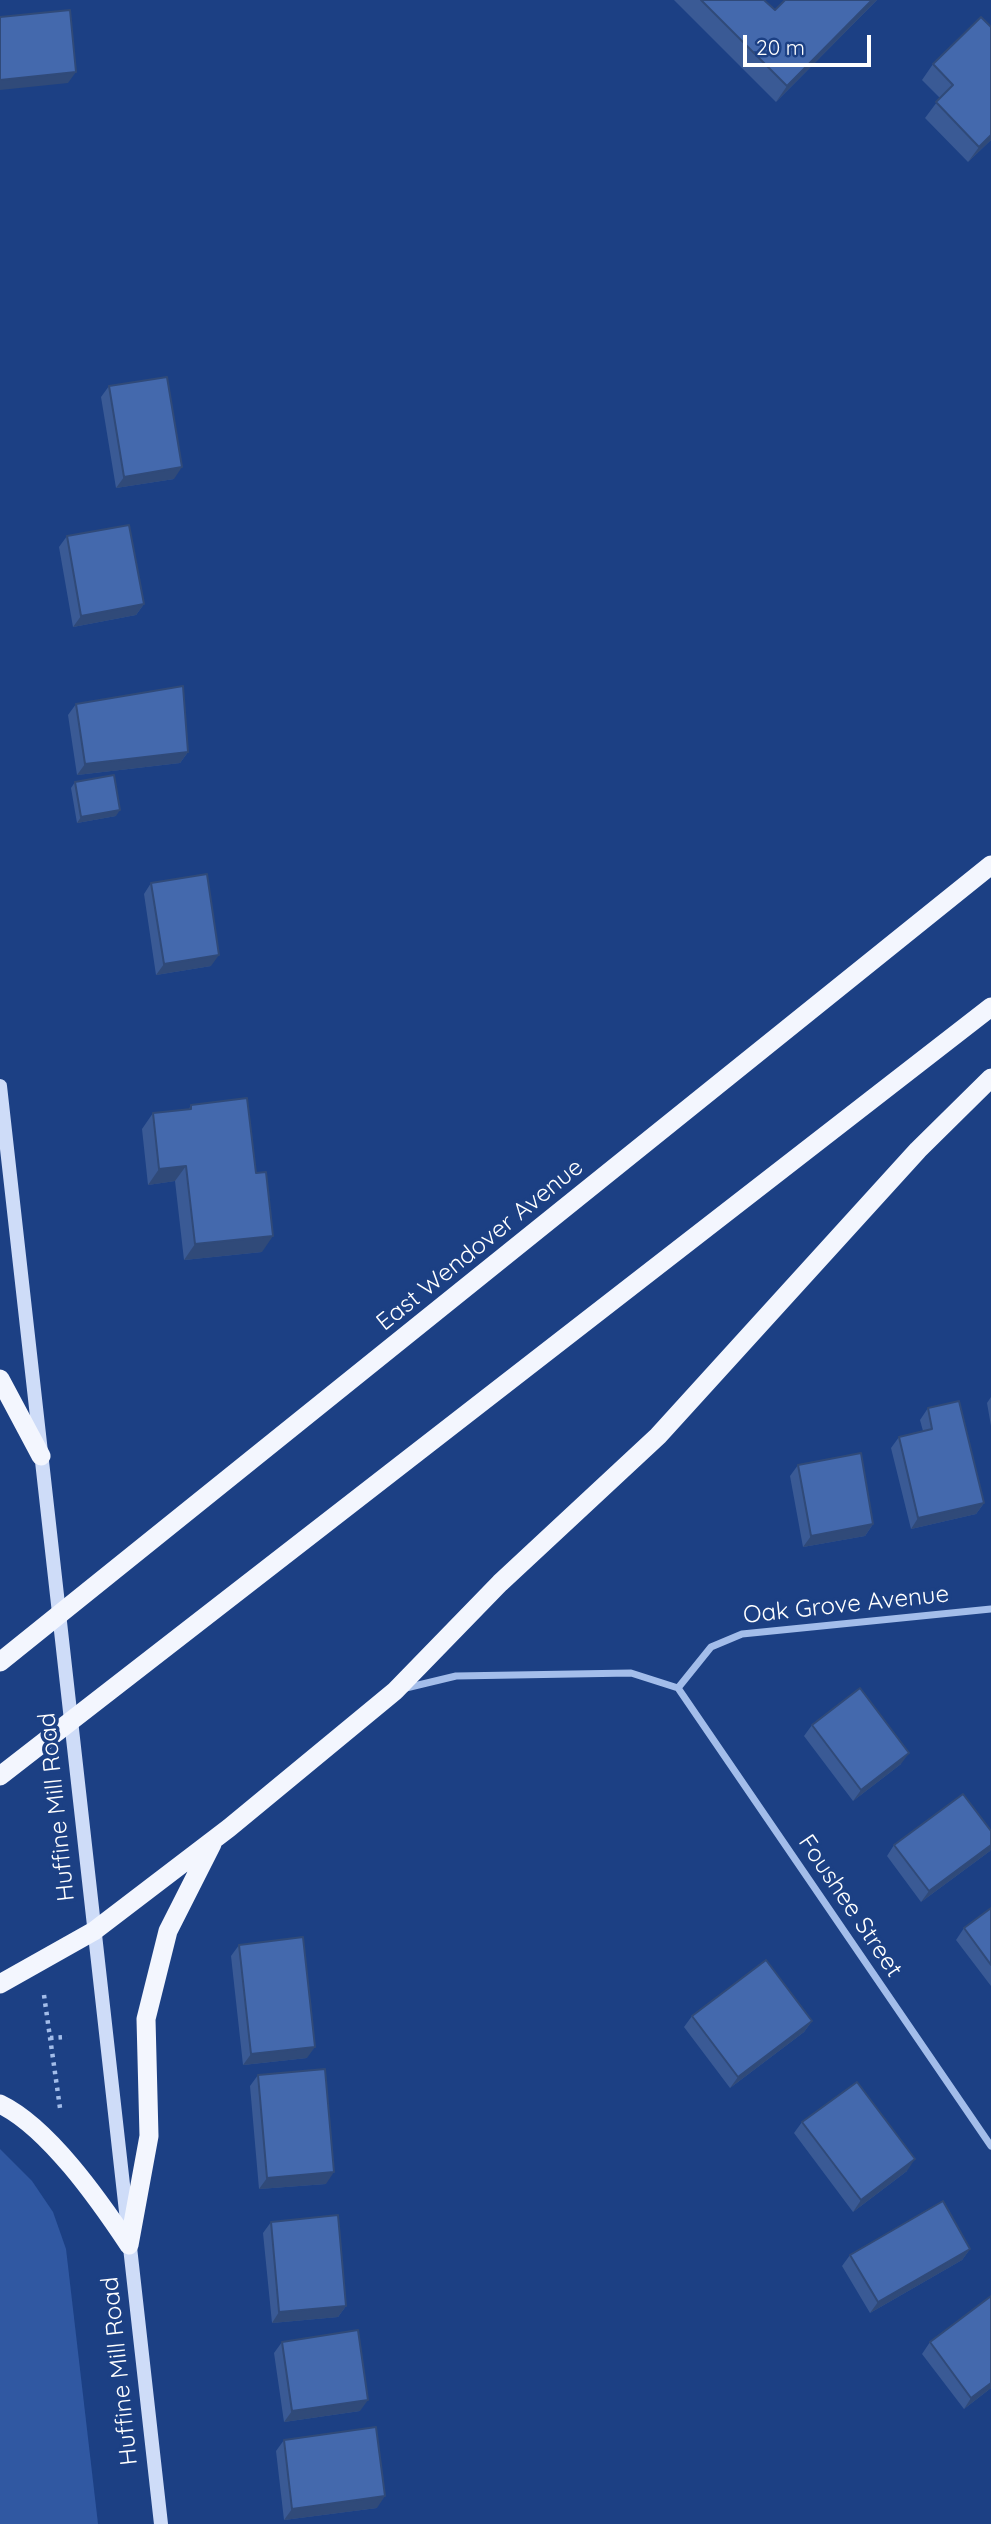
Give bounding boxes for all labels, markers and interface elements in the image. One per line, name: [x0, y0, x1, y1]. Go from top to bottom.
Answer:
scale bar: [746, 21, 874, 65]
text: 20 m: [756, 34, 805, 60]
street label: East Wendover Avenue: [371, 1153, 589, 1337]
street label: Oak Grove Avenue: [742, 1580, 950, 1630]
street label: Huffine Mill Road: [33, 1711, 81, 1903]
street label: Foushee Street: [792, 1829, 908, 1983]
street label: Huffine Mill Road: [96, 2275, 144, 2467]

